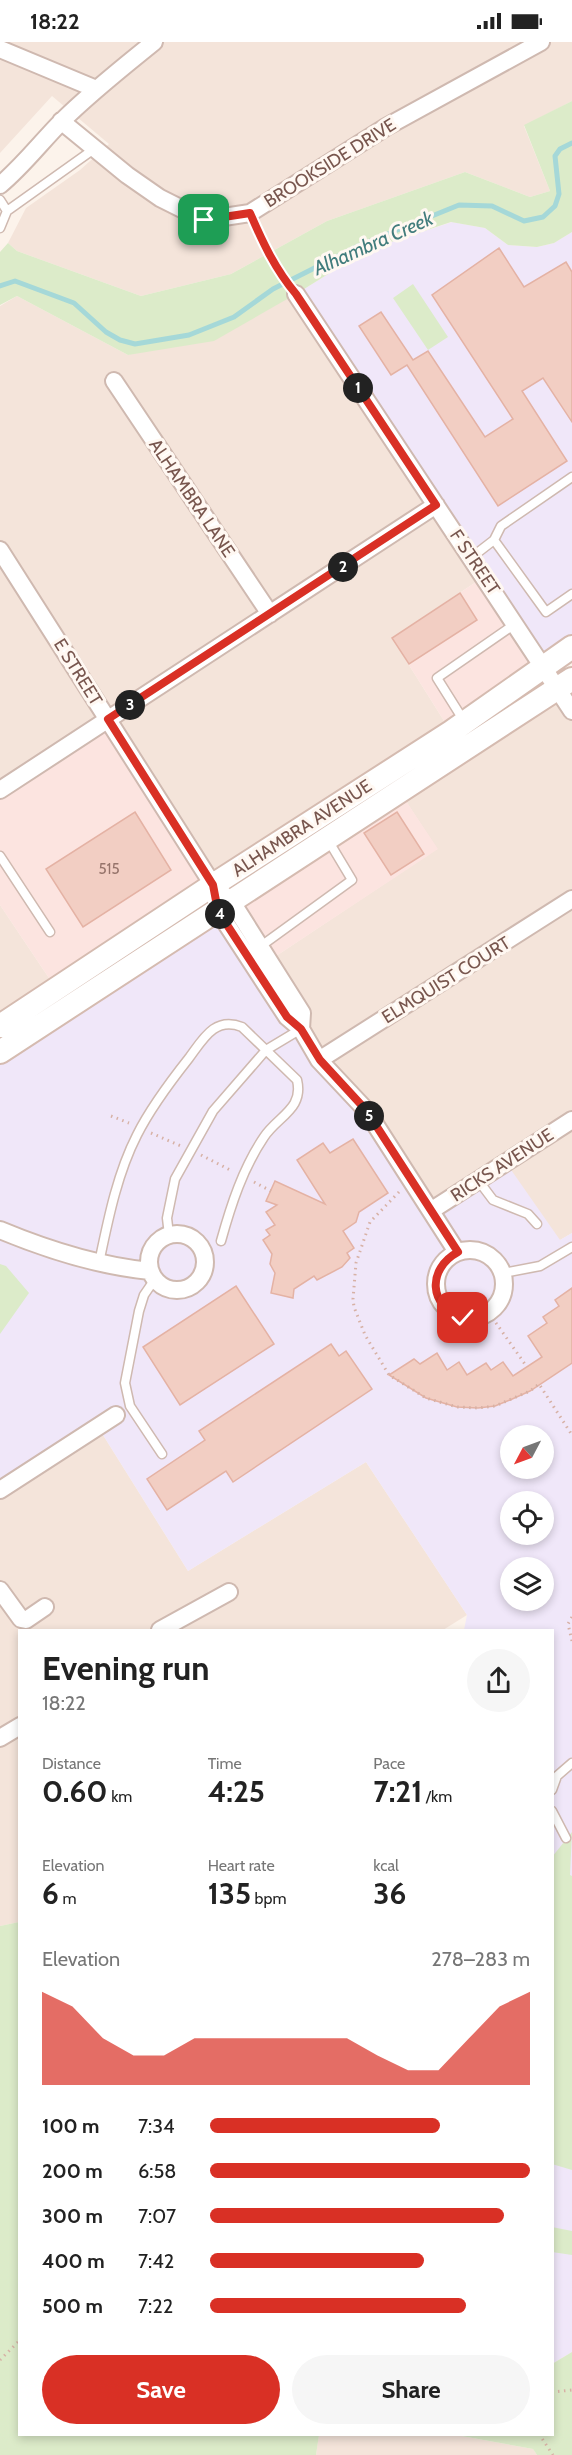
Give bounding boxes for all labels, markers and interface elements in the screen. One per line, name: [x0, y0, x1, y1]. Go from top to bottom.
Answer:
text: 18:22: [30, 8, 80, 35]
street label: BROOKSIDE DRIVE: [260, 114, 400, 212]
pin: [178, 194, 229, 245]
icon: arrive: [187, 203, 220, 236]
water label: Alhambra Creek: [309, 205, 438, 280]
pin: 1: [343, 373, 373, 403]
text: 1: [355, 378, 361, 397]
street label: ALHAMBRA LANE: [144, 435, 240, 561]
street label: F STREET: [445, 525, 505, 599]
pin: 2: [328, 552, 358, 582]
text: 2: [339, 557, 347, 576]
street label: E STREET: [49, 635, 107, 710]
pin: 3: [115, 690, 145, 720]
text: 3: [126, 695, 134, 714]
street label: ALHAMBRA AVENUE: [228, 775, 376, 881]
house number: 515: [98, 860, 120, 878]
pin: 4: [205, 899, 235, 929]
text: 4: [215, 904, 225, 923]
street label: ELMQUIST COURT: [378, 931, 515, 1028]
pin: 5: [354, 1101, 384, 1131]
text: 5: [365, 1106, 373, 1125]
street label: RICKS AVENUE: [447, 1124, 557, 1206]
pin: [437, 1292, 488, 1343]
icon: check: [446, 1301, 479, 1334]
north arrow: [500, 1425, 554, 1479]
map controls: [500, 1425, 554, 1611]
button: locate: [500, 1491, 554, 1545]
button: layers: [500, 1557, 554, 1611]
text: Evening run: [42, 1648, 209, 1688]
button: share: [467, 1649, 530, 1712]
text: 18:22: [42, 1691, 86, 1715]
text: Distance: [42, 1754, 101, 1773]
text: Time: [208, 1754, 242, 1773]
text: Pace: [373, 1754, 405, 1773]
text: 0.60: [42, 1773, 108, 1810]
text: 4:25: [208, 1773, 265, 1810]
text: 7:21: [373, 1773, 422, 1810]
text: km: [108, 1787, 132, 1806]
text: /km: [422, 1787, 452, 1806]
text: Elevation: [42, 1856, 105, 1875]
text: Heart rate: [208, 1856, 275, 1875]
text: kcal: [373, 1856, 399, 1875]
text: 6: [42, 1875, 59, 1912]
text: 135: [208, 1875, 251, 1912]
text: 36: [373, 1875, 406, 1912]
text: m: [59, 1889, 77, 1908]
text: bpm: [251, 1889, 286, 1908]
text: Elevation: [42, 1947, 120, 1971]
text: 278–283 m: [431, 1947, 530, 1971]
text: 100 m: [42, 2114, 100, 2138]
text: 7:34: [138, 2114, 175, 2138]
text: 200 m: [42, 2159, 103, 2183]
text: 6:58: [138, 2159, 176, 2183]
text: 300 m: [42, 2204, 103, 2228]
text: 7:07: [138, 2204, 176, 2228]
text: 400 m: [42, 2249, 105, 2273]
text: 7:42: [138, 2249, 174, 2273]
text: 500 m: [42, 2294, 103, 2318]
text: 7:22: [138, 2294, 173, 2318]
button: Save: [42, 2355, 280, 2424]
button: Share: [292, 2355, 530, 2424]

